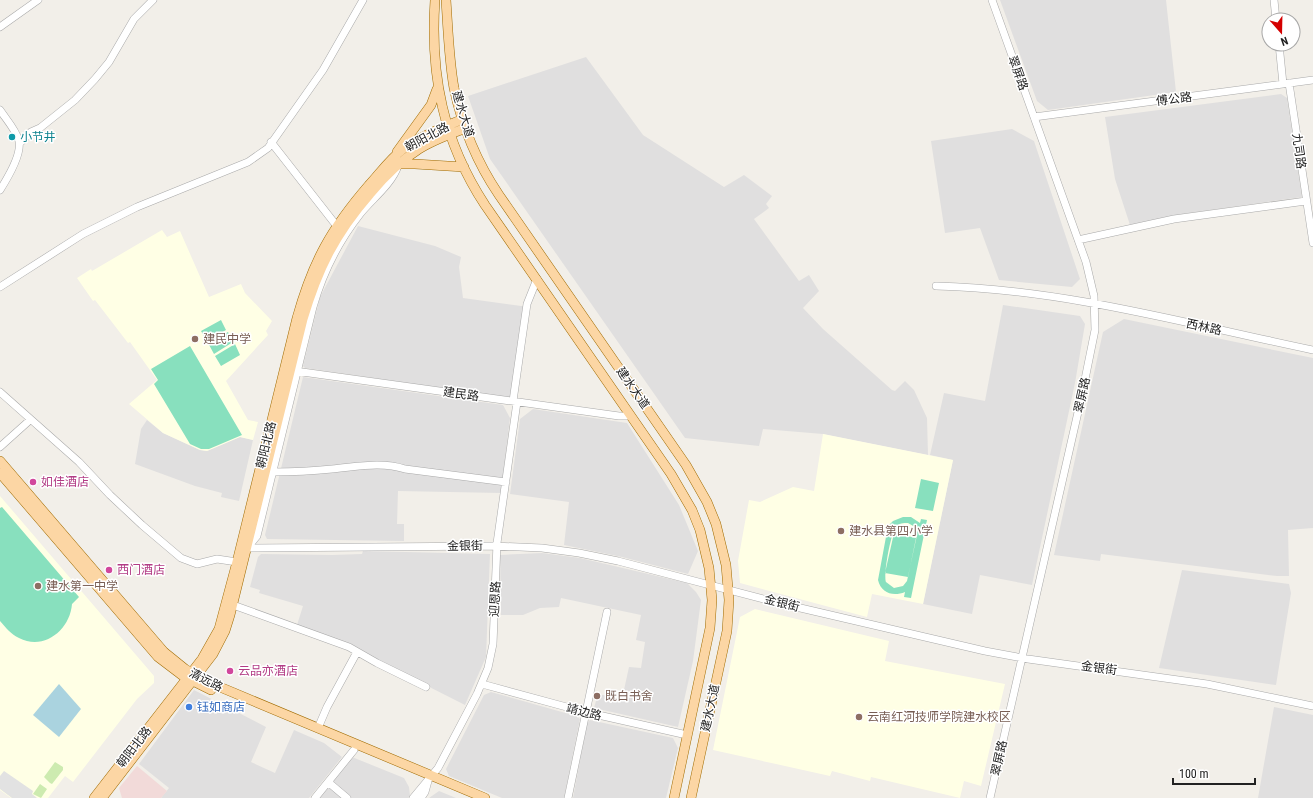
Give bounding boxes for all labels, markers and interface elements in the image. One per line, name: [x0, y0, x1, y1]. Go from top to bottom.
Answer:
north arrow: [1261, 12, 1301, 52]
text: N: [1279, 34, 1290, 48]
street label: 翠屏路: [1005, 54, 1031, 92]
street label: 建水大道: [449, 89, 477, 139]
street label: 傅公路: [1155, 90, 1193, 108]
street label: 朝阳北路: [403, 120, 451, 154]
place label: 小节井: [20, 130, 56, 144]
marker: 小节井: [7, 132, 17, 142]
street label: 九司路: [1290, 132, 1308, 170]
street label: 西林路: [1185, 316, 1223, 338]
place label: 建民中学: [203, 332, 251, 346]
marker: 建民中学: [190, 334, 200, 344]
street label: 建水大道: [613, 364, 653, 412]
street label: 翠屏路: [1071, 376, 1093, 414]
street label: 建民路: [442, 385, 480, 403]
street label: 朝阳北路: [253, 420, 279, 470]
place label: 如佳酒店: [41, 475, 89, 489]
marker: 如佳酒店: [28, 477, 38, 487]
place label: 建水县第四小学: [849, 524, 933, 538]
marker: 建水县第四小学: [836, 526, 846, 536]
street label: 金银街: [447, 539, 483, 553]
place label: 西门酒店: [117, 563, 165, 577]
marker: 西门酒店: [104, 565, 114, 575]
place label: 建水第一中学: [46, 579, 118, 593]
marker: 建水第一中学: [33, 581, 43, 591]
street label: 迎恩路: [487, 581, 503, 617]
street label: 金银街: [763, 592, 801, 614]
street label: 金银街: [1080, 659, 1118, 677]
place label: 云品亦酒店: [238, 664, 298, 678]
street label: 清远路: [187, 666, 225, 694]
marker: 云品亦酒店: [225, 666, 235, 676]
street label: 建水大道: [698, 683, 722, 733]
place label: 既白书舍: [605, 689, 653, 703]
marker: 既白书舍: [592, 691, 602, 701]
place label: 钰如商店: [197, 700, 245, 714]
street label: 靖边路: [565, 701, 603, 723]
marker: 钰如商店: [184, 702, 194, 712]
place label: 云南红河技师学院建水校区: [867, 710, 1011, 724]
marker: 云南红河技师学院建水校区: [854, 712, 864, 722]
street label: 朝阳北路: [114, 724, 154, 770]
street label: 翠屏路: [988, 739, 1010, 777]
scale bar: [1173, 760, 1255, 786]
text: 100 m: [1179, 767, 1209, 781]

